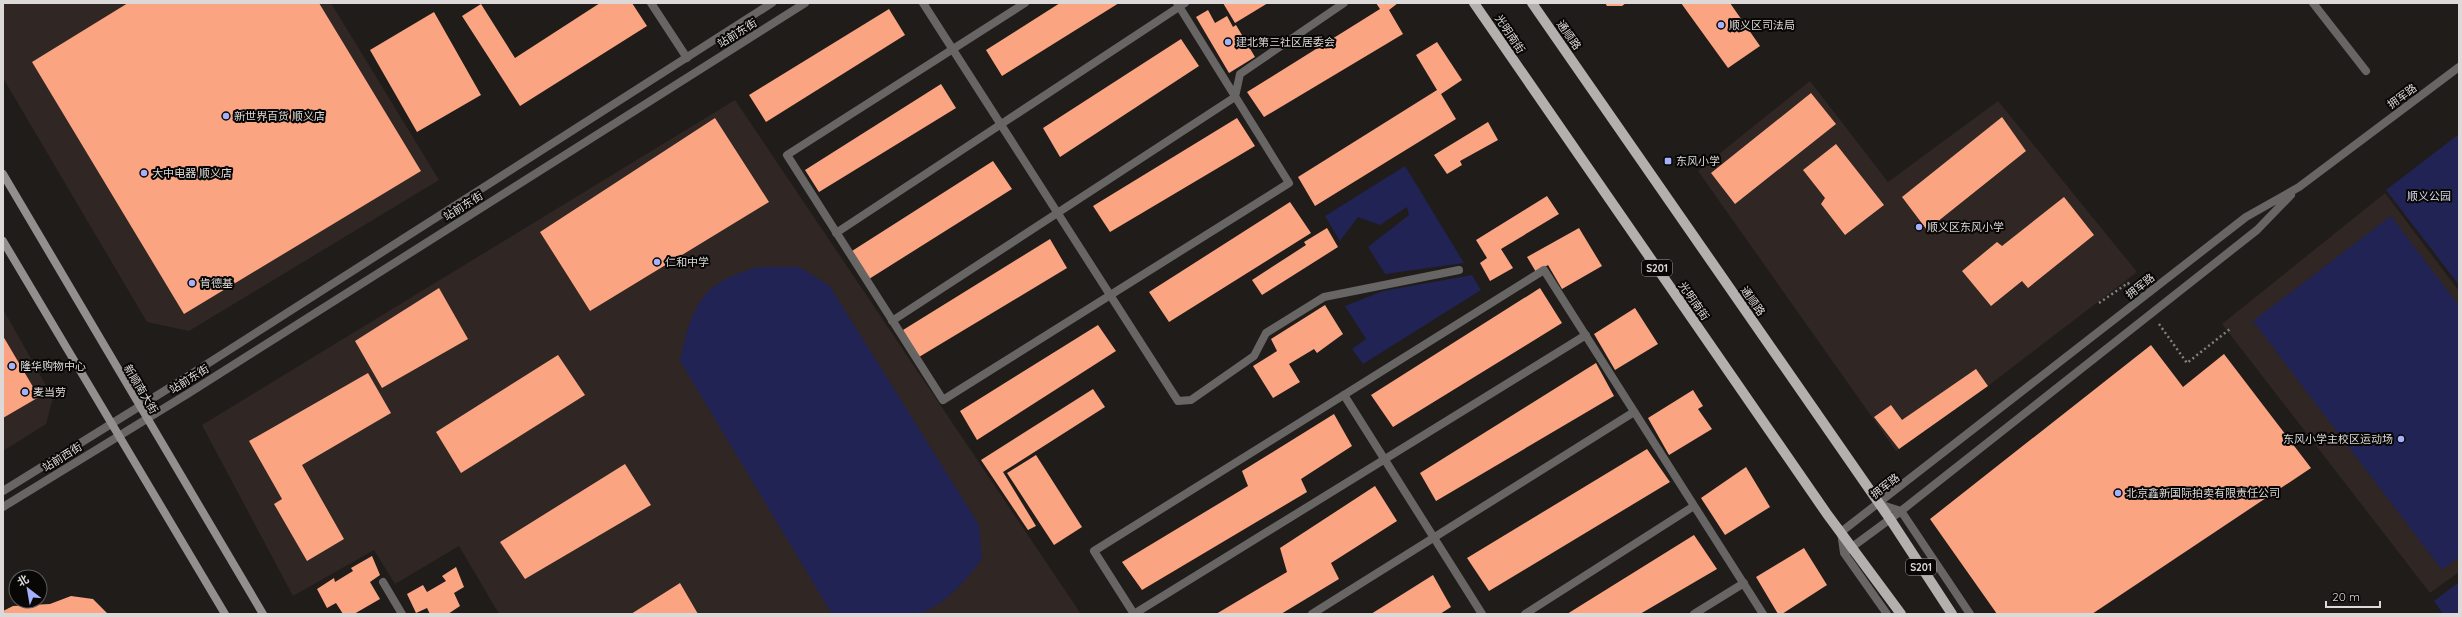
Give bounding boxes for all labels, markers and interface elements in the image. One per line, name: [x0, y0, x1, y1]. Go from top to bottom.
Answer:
street label: 光明南街: [1492, 12, 1528, 56]
street label: 站前东街: [715, 15, 759, 51]
street label: 通顺路: [1554, 17, 1584, 53]
place label: 顺义区司法局: [1729, 18, 1795, 32]
marker: 顺义区司法局: [1716, 20, 1726, 30]
place label: 建北第三社区居委会: [1236, 35, 1335, 49]
marker: 建北第三社区居委会: [1223, 37, 1233, 47]
street label: 拥军路: [2385, 81, 2419, 111]
place label: 新世界百货 顺义店: [234, 109, 325, 123]
marker: 新世界百货 顺义店: [221, 111, 231, 121]
place label: 东风小学: [1676, 154, 1720, 168]
marker: 东风小学: [1663, 156, 1673, 166]
place label: 大中电器 顺义店: [152, 166, 232, 180]
marker: 大中电器 顺义店: [139, 168, 149, 178]
street label: 站前东街: [441, 188, 485, 224]
park label: 顺义公园: [2407, 189, 2451, 203]
place label: 顺义区东风小学: [1927, 220, 2004, 234]
marker: 顺义区东风小学: [1914, 222, 1924, 232]
place label: 仁和中学: [665, 255, 709, 269]
marker: 仁和中学: [652, 257, 662, 267]
road number: S201: [1642, 260, 1672, 276]
street label: 拥军路: [2123, 270, 2157, 302]
place label: 肯德基: [200, 276, 233, 290]
marker: 肯德基: [187, 278, 197, 288]
street label: 光明南街: [1676, 279, 1712, 323]
street label: 通顺路: [1738, 283, 1768, 319]
place label: 隆华购物中心: [20, 359, 86, 373]
marker: 隆华购物中心: [7, 361, 17, 371]
street label: 站前东街: [167, 361, 211, 397]
street label: 新顺南大街: [121, 362, 161, 416]
place label: 麦当劳: [33, 385, 66, 399]
marker: 麦当劳: [20, 387, 30, 397]
place label: 东风小学主校区运动场: [2283, 432, 2393, 446]
marker: 东风小学主校区运动场: [2396, 434, 2406, 444]
street label: 站前西街: [40, 439, 84, 475]
street label: 拥军路: [1868, 470, 1902, 502]
place label: 北京鑫新国际拍卖有限责任公司: [2126, 486, 2280, 500]
marker: 北京鑫新国际拍卖有限责任公司: [2113, 488, 2123, 498]
road number: S201: [1906, 559, 1936, 575]
north arrow: [8, 569, 48, 609]
text: 北: [15, 572, 31, 589]
scale bar: [2326, 583, 2380, 609]
text: 20 m: [2332, 589, 2360, 604]

